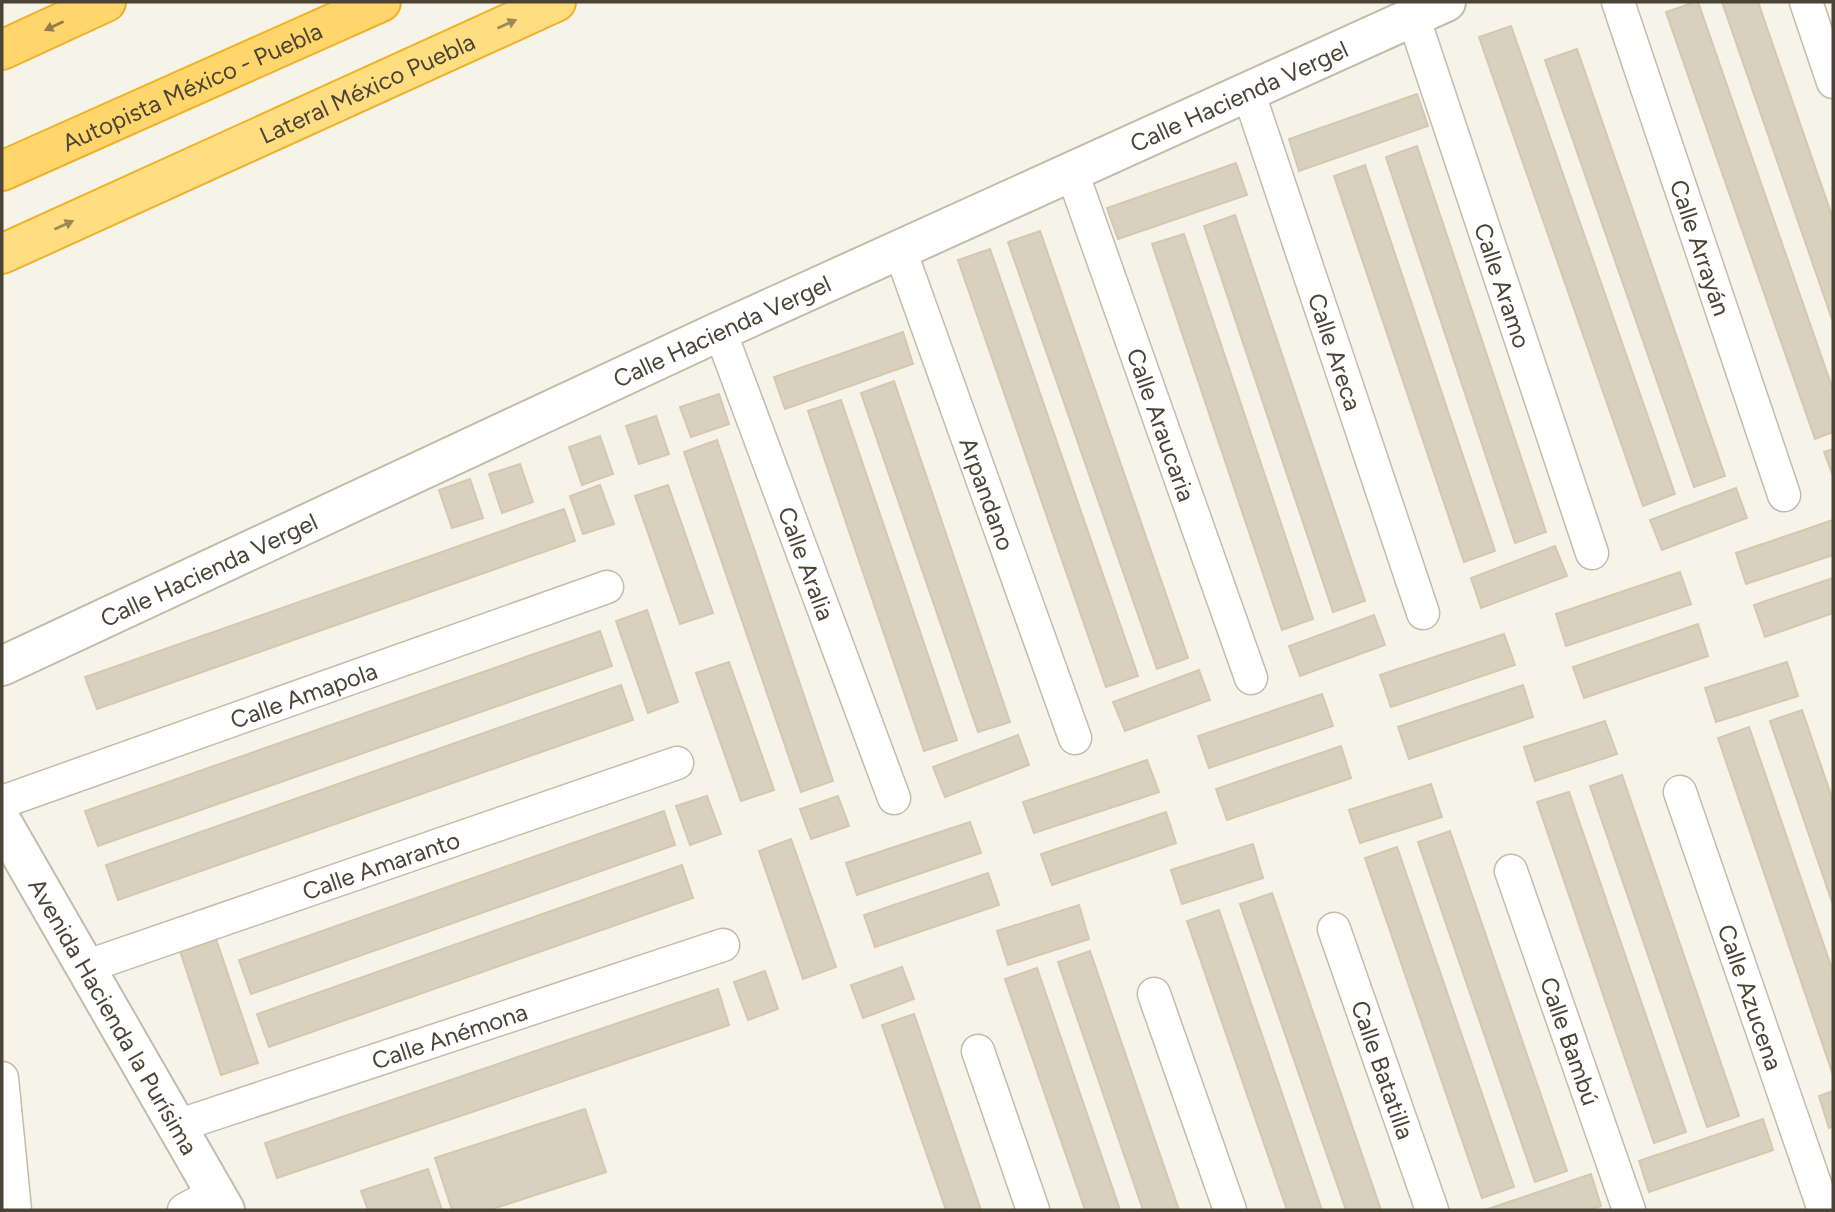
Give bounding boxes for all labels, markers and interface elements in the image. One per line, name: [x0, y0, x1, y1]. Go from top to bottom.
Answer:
street label: Autopista México - Puebla: [57, 16, 327, 157]
one-way arrow: [497, 18, 517, 30]
one-way arrow: [44, 20, 64, 32]
street label: Lateral México Puebla: [255, 26, 479, 150]
street label: Calle Hacienda Vergel: [1125, 34, 1352, 158]
street label: Calle Arrayán: [1664, 176, 1737, 319]
one-way arrow: [54, 219, 74, 231]
street label: Calle Aramo: [1468, 219, 1537, 352]
street label: Calle Hacienda Vergel: [608, 268, 835, 393]
street label: Calle Areca: [1302, 289, 1369, 414]
street label: Calle Araucaria: [1121, 344, 1202, 505]
street label: Arpandano: [954, 433, 1021, 554]
street label: Calle Aralia: [772, 503, 841, 624]
street label: Calle Hacienda Vergel: [95, 507, 322, 633]
street label: Calle Amapola: [226, 655, 381, 734]
street label: Calle Amaranto: [298, 824, 464, 906]
street label: Avenida Hacienda la Purísima: [23, 873, 204, 1160]
street label: Calle Azucena: [1712, 920, 1789, 1074]
street label: Calle Bambú: [1534, 973, 1606, 1109]
street label: Calle Anémona: [368, 996, 531, 1075]
street label: Calle Batatilla: [1346, 997, 1421, 1143]

